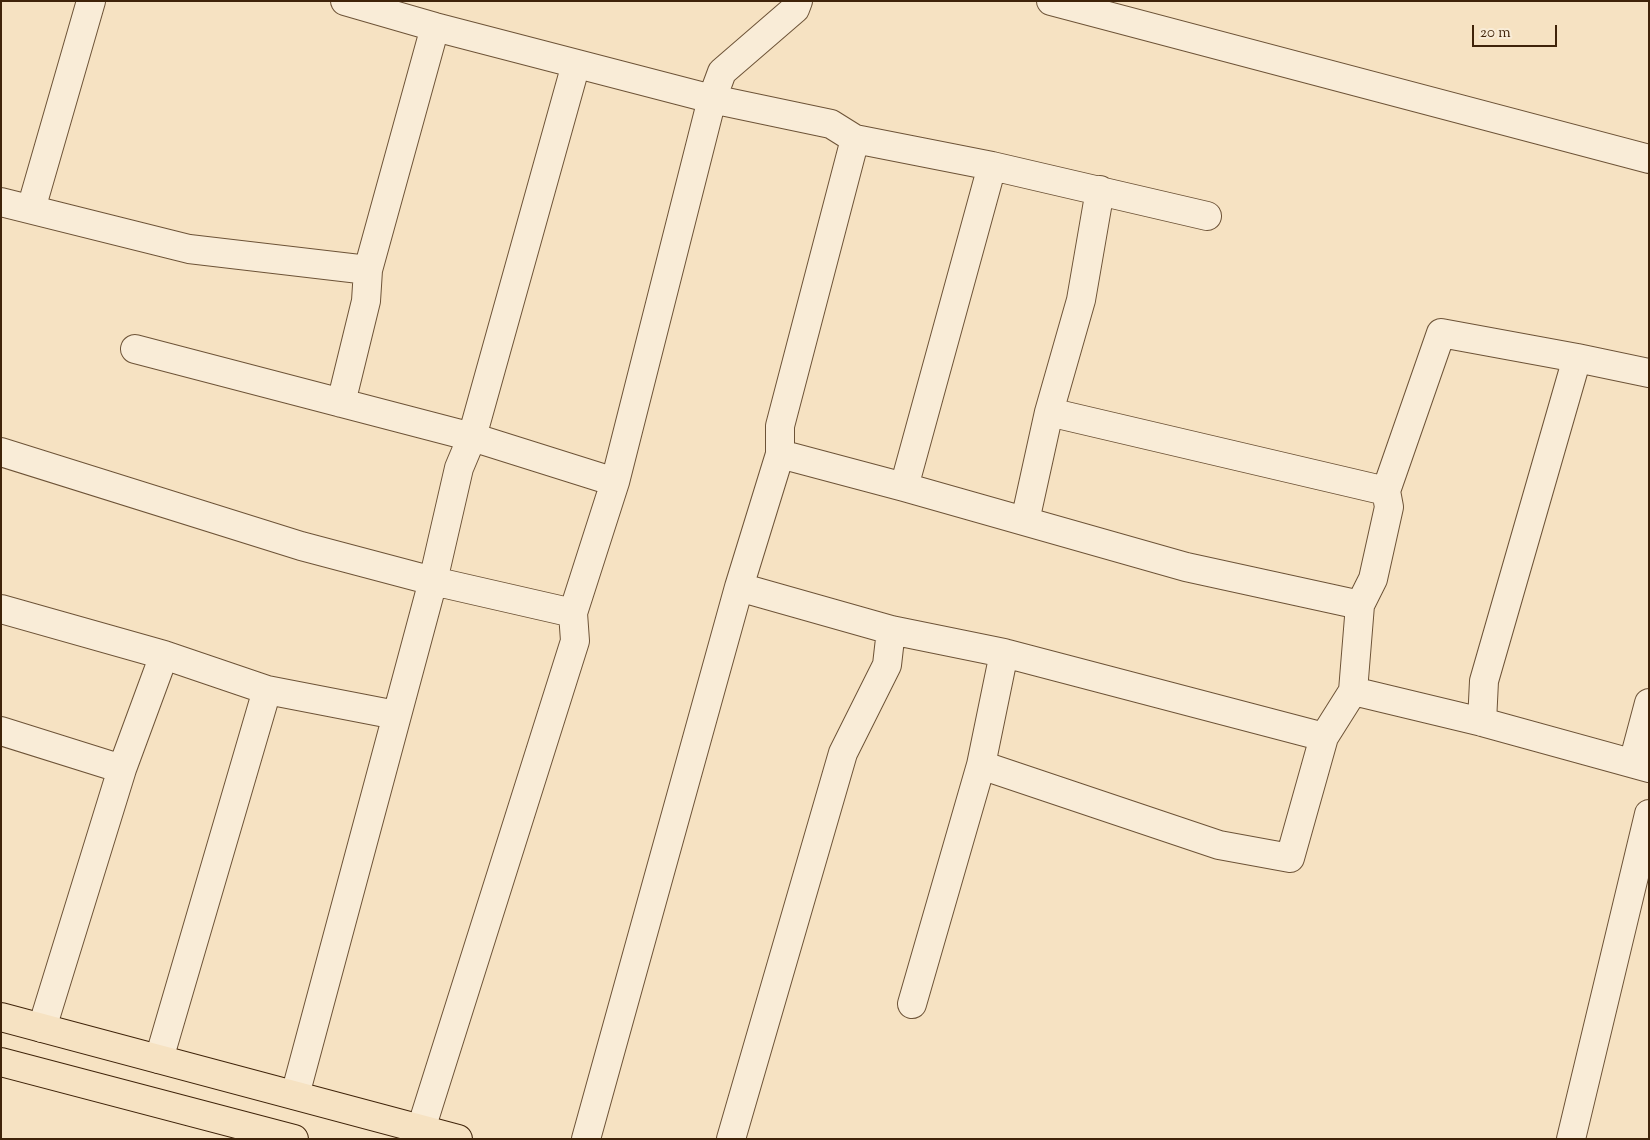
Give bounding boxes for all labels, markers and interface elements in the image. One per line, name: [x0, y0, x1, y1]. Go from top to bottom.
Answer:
scale bar: [1475, 15, 1560, 47]
text: 20 m: [1480, 23, 1511, 44]

